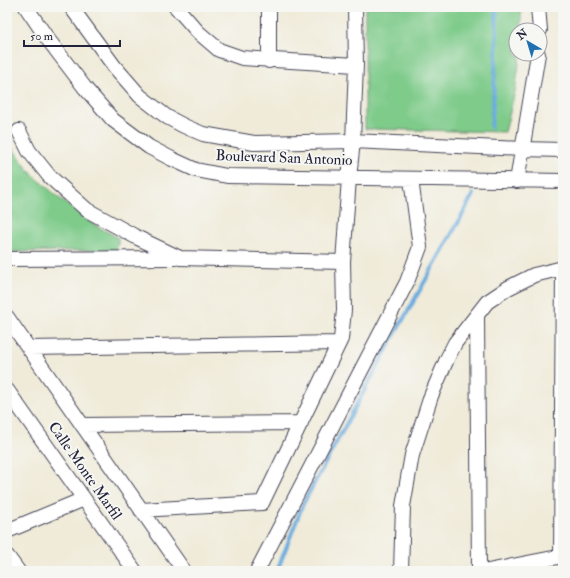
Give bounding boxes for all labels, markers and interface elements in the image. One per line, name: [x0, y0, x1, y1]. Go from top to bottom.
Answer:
scale bar: [24, 22, 120, 48]
north arrow: [508, 22, 548, 62]
text: N: [513, 26, 531, 43]
text: 50 m: [30, 29, 54, 44]
street label: Boulevard San Antonio: [215, 146, 353, 170]
street label: Calle Monte Marfil: [44, 418, 126, 524]

